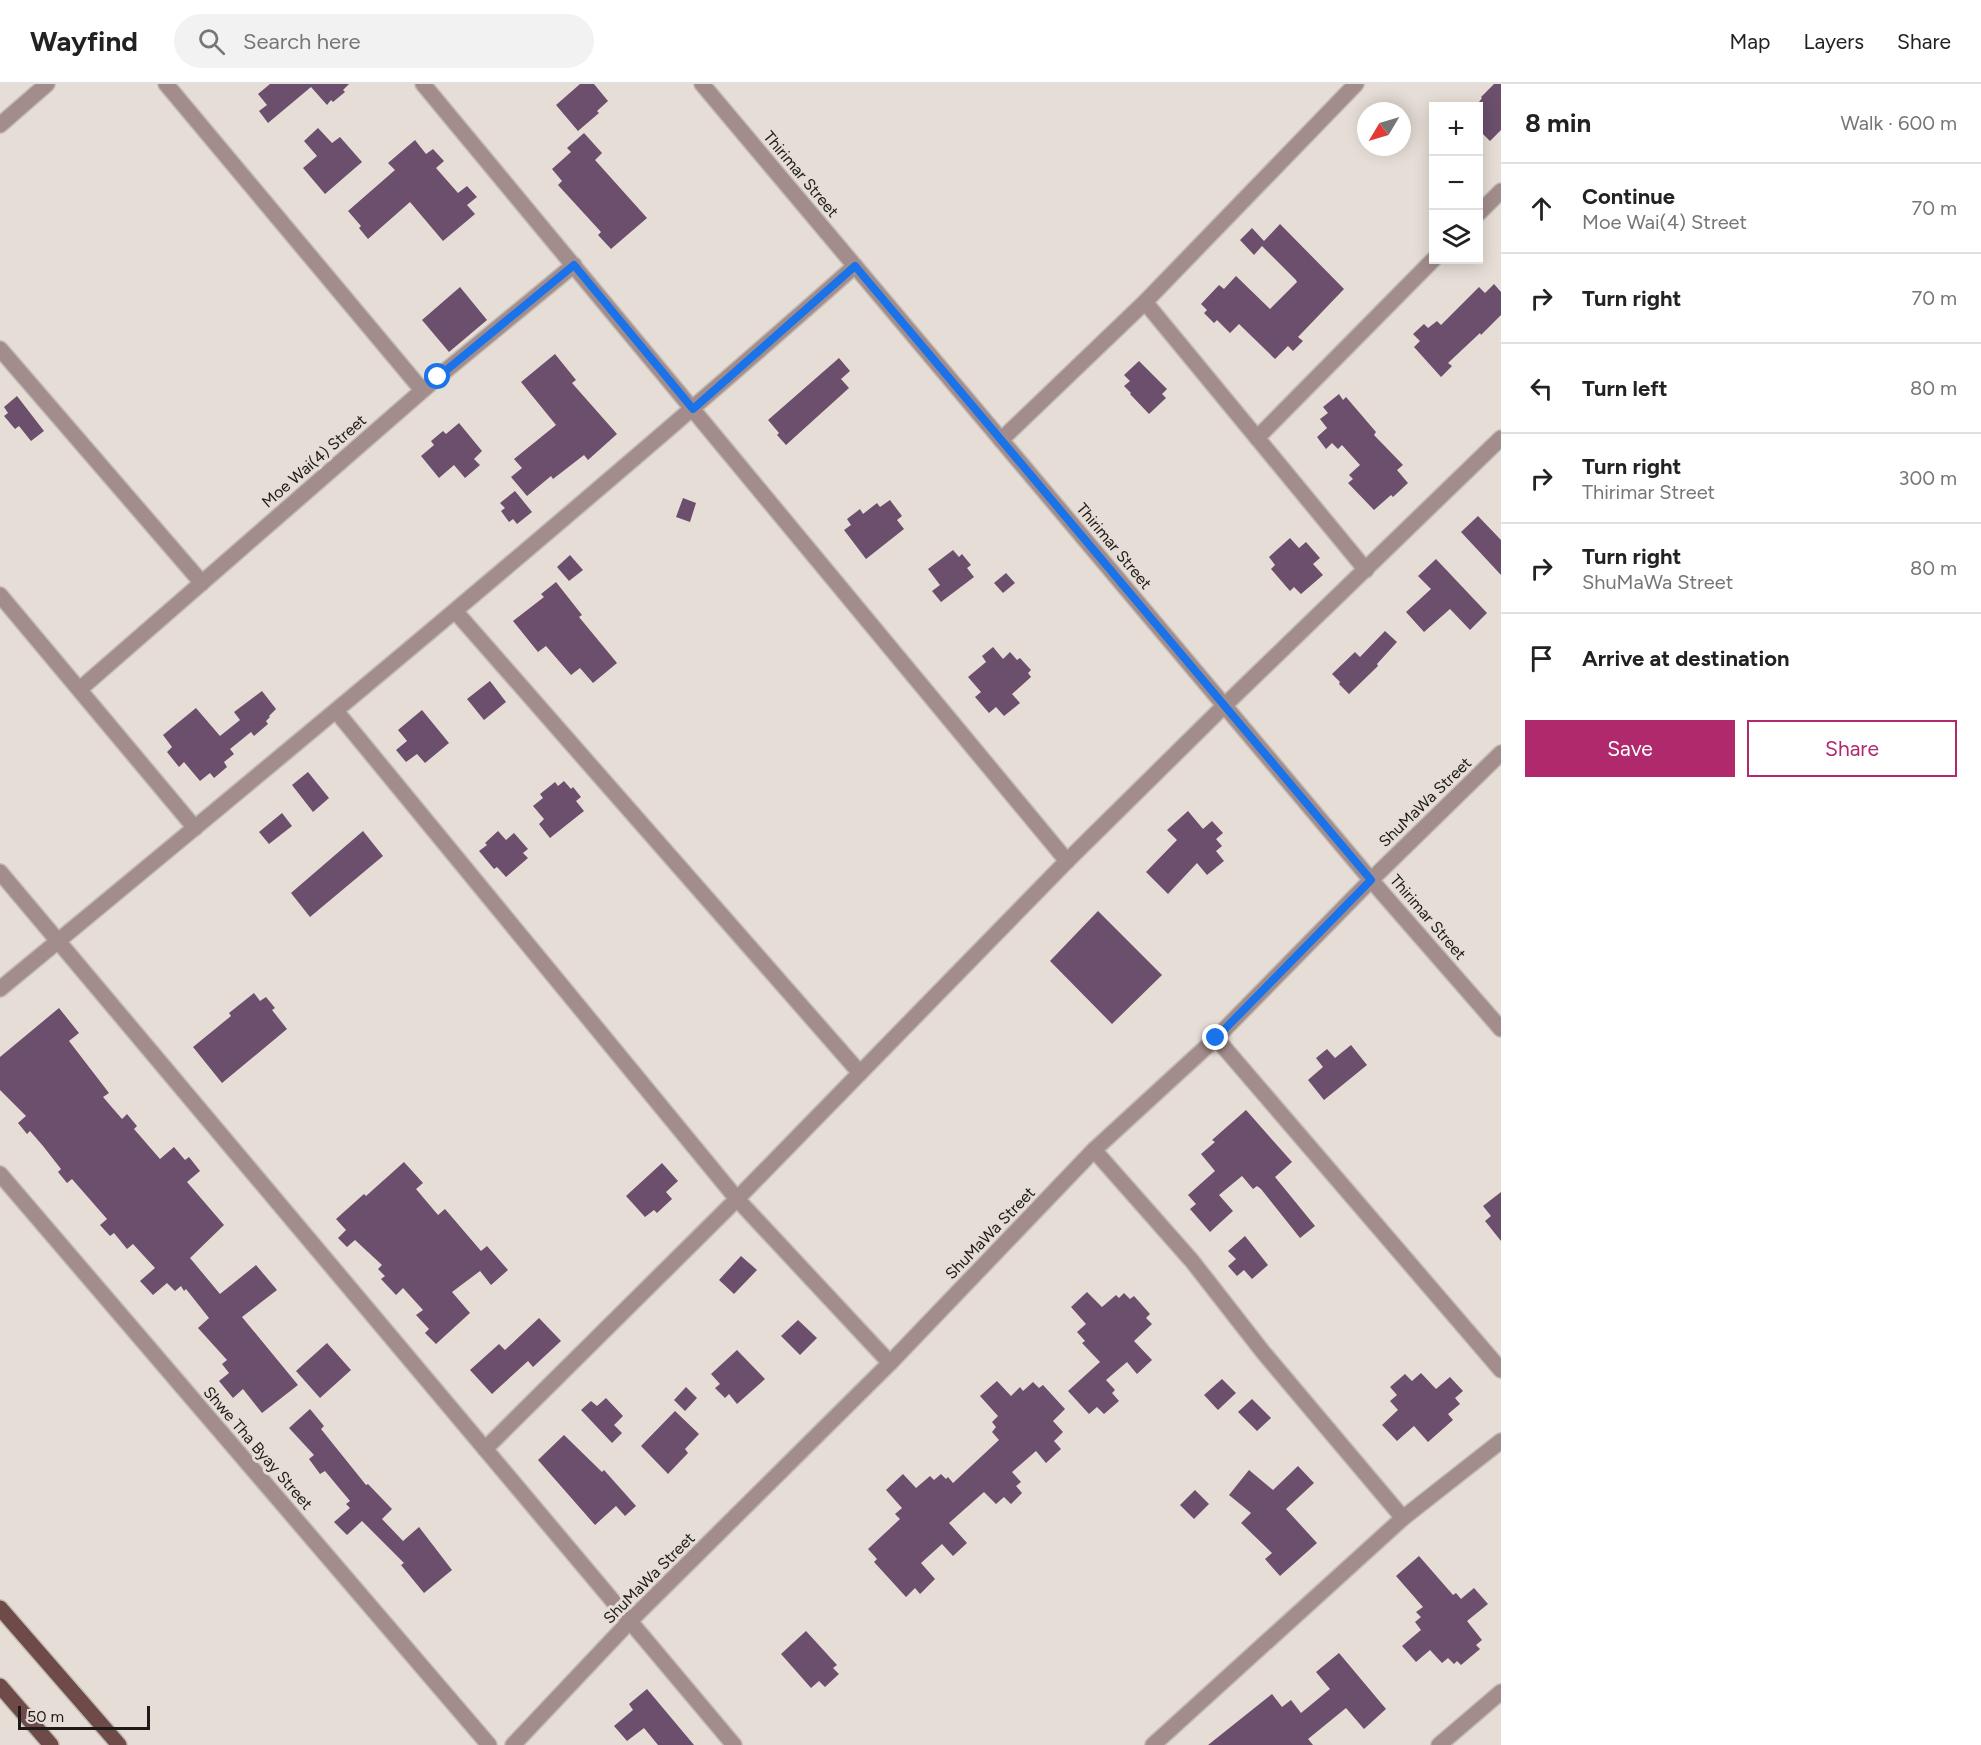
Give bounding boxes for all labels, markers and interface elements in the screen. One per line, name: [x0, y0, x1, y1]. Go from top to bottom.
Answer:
search box: [174, 14, 594, 68]
text: Wayfind: [30, 24, 138, 58]
icon: search: [195, 25, 228, 58]
text: Search here: [243, 28, 361, 55]
text: Map: [1730, 29, 1770, 54]
text: Layers: [1803, 29, 1864, 54]
text: Share: [1897, 29, 1951, 54]
north arrow: [1357, 102, 1411, 156]
map controls: [1429, 102, 1483, 264]
button: +: [1429, 102, 1483, 156]
text: 8 min: [1525, 107, 1591, 139]
text: Walk · 600 m: [1840, 111, 1957, 135]
street label: Thirimar Street: [759, 127, 843, 221]
button: −: [1429, 156, 1483, 210]
text: Continue: [1582, 183, 1675, 210]
icon: ahead: [1525, 192, 1558, 225]
text: 70 m: [1911, 196, 1957, 220]
button: layers: [1429, 210, 1483, 264]
text: Moe Wai(4) Street: [1582, 210, 1747, 234]
icon: right: [1525, 282, 1558, 315]
text: Turn right: [1582, 285, 1681, 312]
text: 70 m: [1911, 286, 1957, 310]
route start: [424, 363, 450, 389]
icon: left: [1525, 372, 1558, 405]
text: Turn left: [1582, 375, 1668, 402]
text: 80 m: [1910, 376, 1957, 400]
street label: Moe Wai(4) Street: [258, 411, 370, 511]
text: Turn right: [1582, 453, 1681, 480]
icon: right: [1525, 462, 1558, 495]
text: 300 m: [1899, 466, 1957, 490]
text: Thirimar Street: [1582, 480, 1715, 504]
street label: Thirimar Street: [1072, 499, 1156, 593]
text: Turn right: [1582, 543, 1681, 570]
icon: right: [1525, 552, 1558, 585]
text: 80 m: [1910, 556, 1957, 580]
text: ShuMaWa Street: [1582, 570, 1733, 594]
icon: arrive: [1525, 642, 1558, 675]
text: Arrive at destination: [1582, 645, 1790, 672]
button: Save: [1525, 720, 1735, 777]
button: Share: [1747, 720, 1957, 777]
street label: ShuMaWa Street: [1375, 753, 1475, 851]
street label: Thirimar Street: [1386, 871, 1470, 963]
route end: [1202, 1024, 1228, 1050]
street label: ShuMaWa Street: [941, 1183, 1039, 1283]
street label: Shwe Tha Byay Street: [199, 1383, 317, 1513]
street label: ShuMaWa Street: [600, 1529, 698, 1627]
scale bar: [18, 1703, 150, 1730]
text: 50 m: [27, 1707, 64, 1726]

